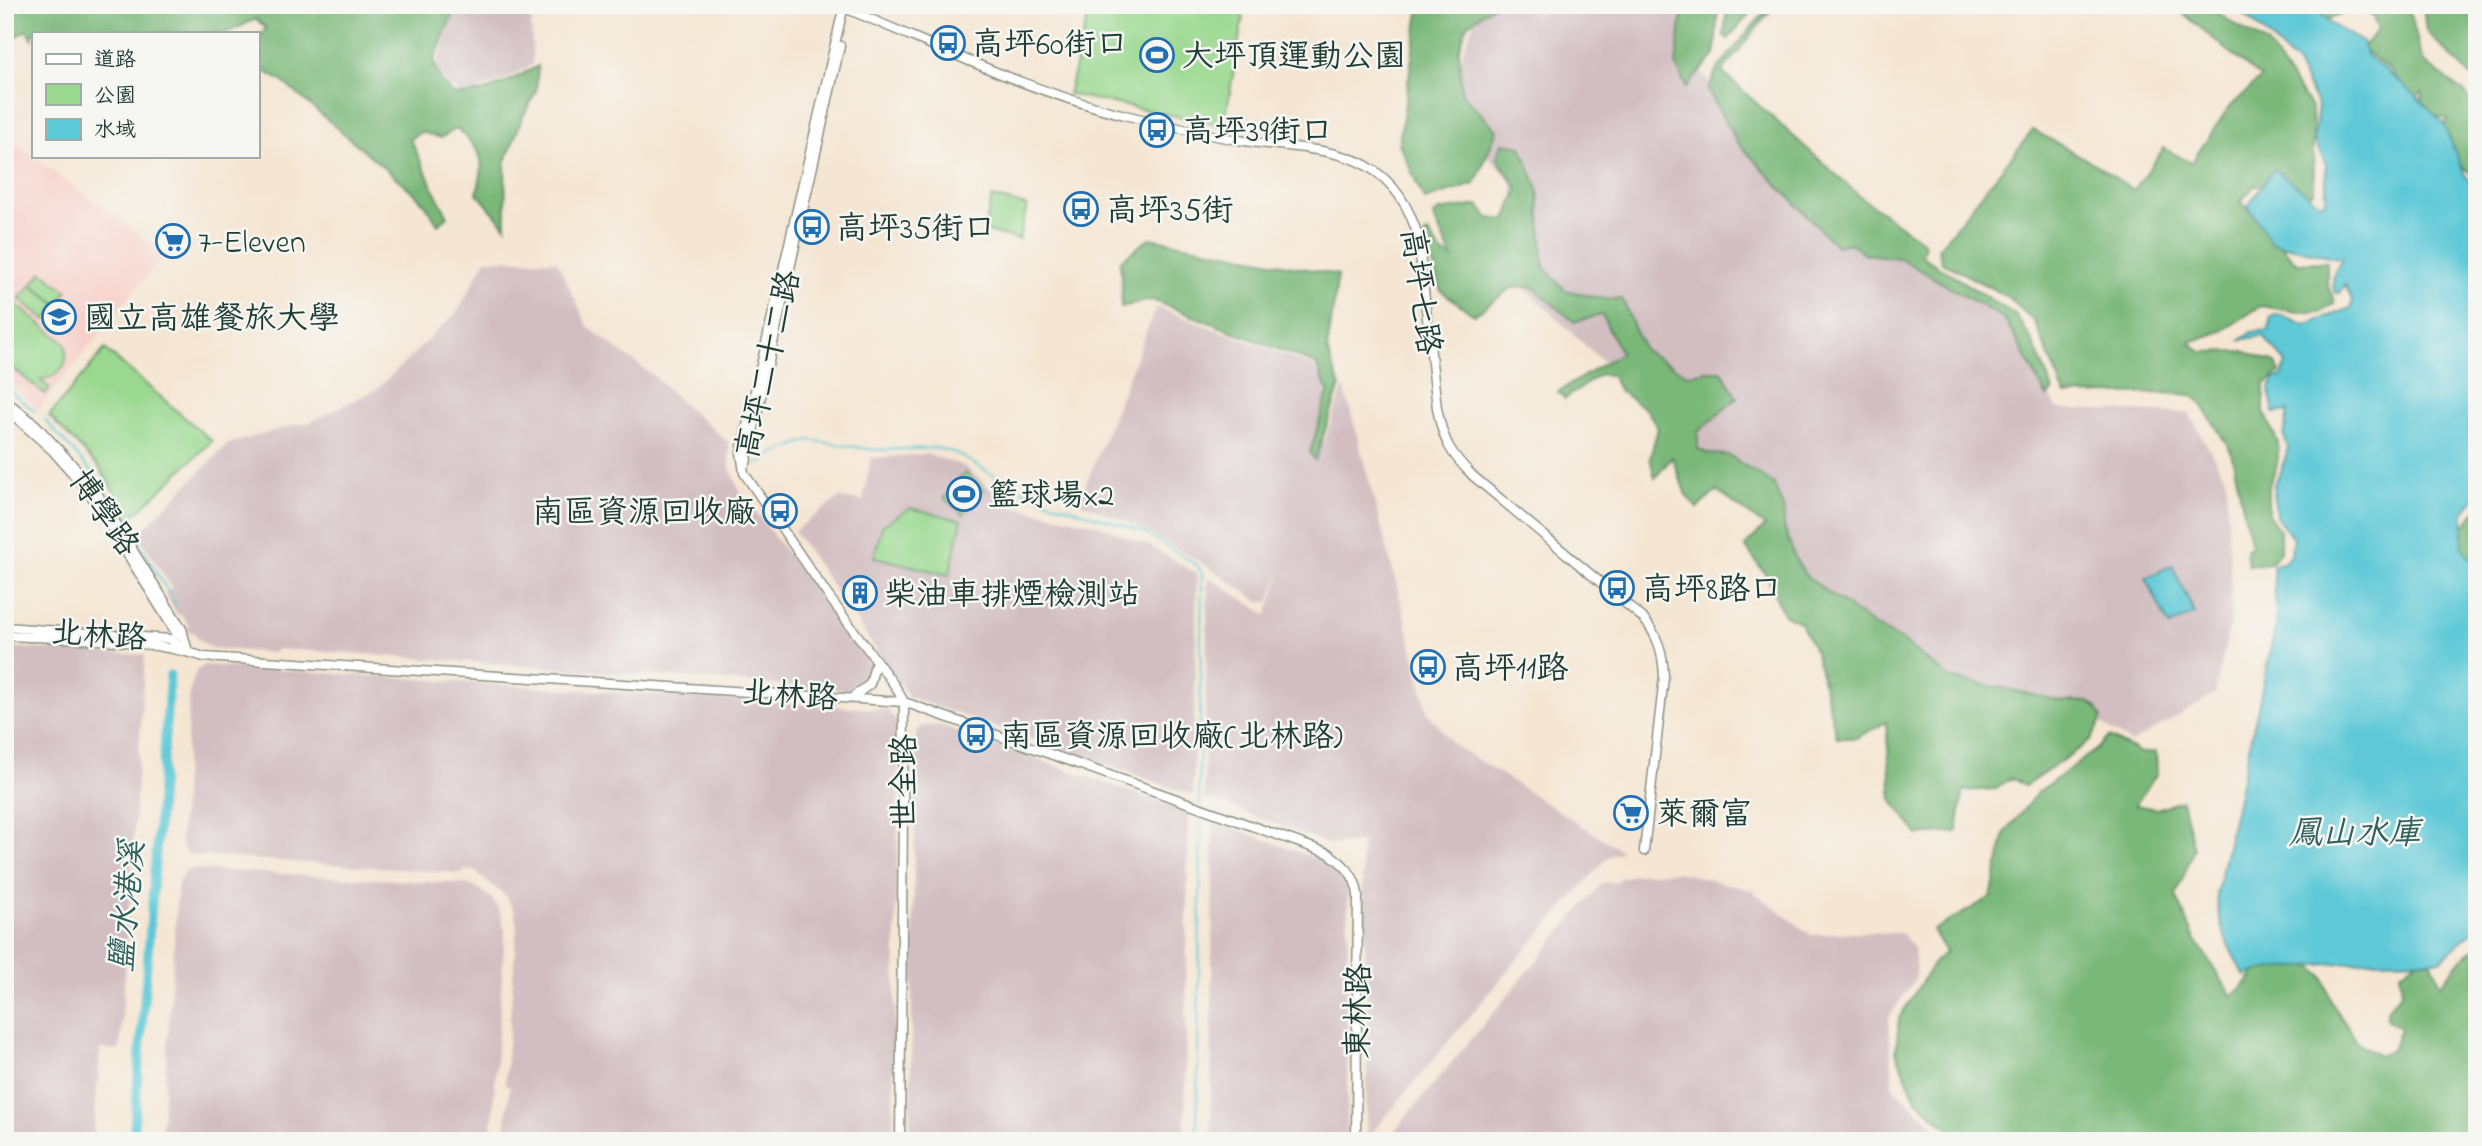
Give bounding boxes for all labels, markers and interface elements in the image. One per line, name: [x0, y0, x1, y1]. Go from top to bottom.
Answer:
place label: 高坪60街口: [972, 23, 1128, 70]
bus stop icon: 高坪60街口: [929, 24, 967, 62]
legend: [32, 32, 259, 158]
place label: 大坪頂運動公園: [1182, 35, 1406, 82]
sports icon: 大坪頂運動公園: [1138, 36, 1176, 74]
text: 道路: [94, 46, 136, 76]
text: 公園: [94, 82, 136, 112]
place label: 高坪39街口: [1182, 110, 1333, 157]
bus stop icon: 高坪39街口: [1138, 111, 1176, 149]
text: 水域: [94, 116, 136, 146]
place label: 高坪35街: [1106, 189, 1234, 236]
bus stop icon: 高坪35街: [1062, 190, 1100, 228]
place label: 高坪35街口: [836, 207, 996, 254]
bus stop icon: 高坪35街口: [793, 208, 831, 246]
place label: 7-Eleven: [198, 221, 306, 268]
supermarket icon: 7-Eleven: [154, 222, 192, 260]
street label: 高坪七路: [1386, 225, 1451, 358]
street label: 高坪二十二路: [726, 266, 815, 464]
place label: 國立高雄餐旅大學: [84, 297, 340, 344]
school or university icon: 國立高雄餐旅大學: [40, 298, 78, 336]
street label: 博學路: [55, 461, 149, 567]
place label: 籃球場x2: [988, 474, 1114, 521]
sports icon: 籃球場x2: [945, 475, 983, 513]
place label: 南區資源回收廠: [532, 491, 756, 538]
bus stop icon: 南區資源回收廠: [761, 492, 799, 530]
place label: 高坪8路口: [1642, 568, 1782, 615]
bus stop icon: 高坪8路口: [1598, 569, 1636, 607]
place label: 柴油車排煙檢測站: [884, 573, 1140, 620]
building icon: 柴油車排煙檢測站: [841, 574, 879, 612]
street label: 北林路: [49, 611, 148, 664]
place label: 高坪11路: [1452, 647, 1568, 694]
bus stop icon: 高坪11路: [1409, 648, 1447, 686]
street label: 北林路: [740, 671, 839, 724]
place label: 南區資源回收廠(北林路): [1000, 715, 1343, 762]
bus stop icon: 南區資源回收廠(北林路): [957, 716, 995, 754]
street label: 世全路: [883, 734, 930, 830]
place label: 萊爾富: [1656, 793, 1752, 840]
supermarket icon: 萊爾富: [1612, 794, 1650, 832]
water label: 鳳山水庫: [2288, 811, 2424, 859]
water label: 鹽水港溪: [99, 837, 159, 974]
street label: 東林路: [1336, 963, 1385, 1059]

